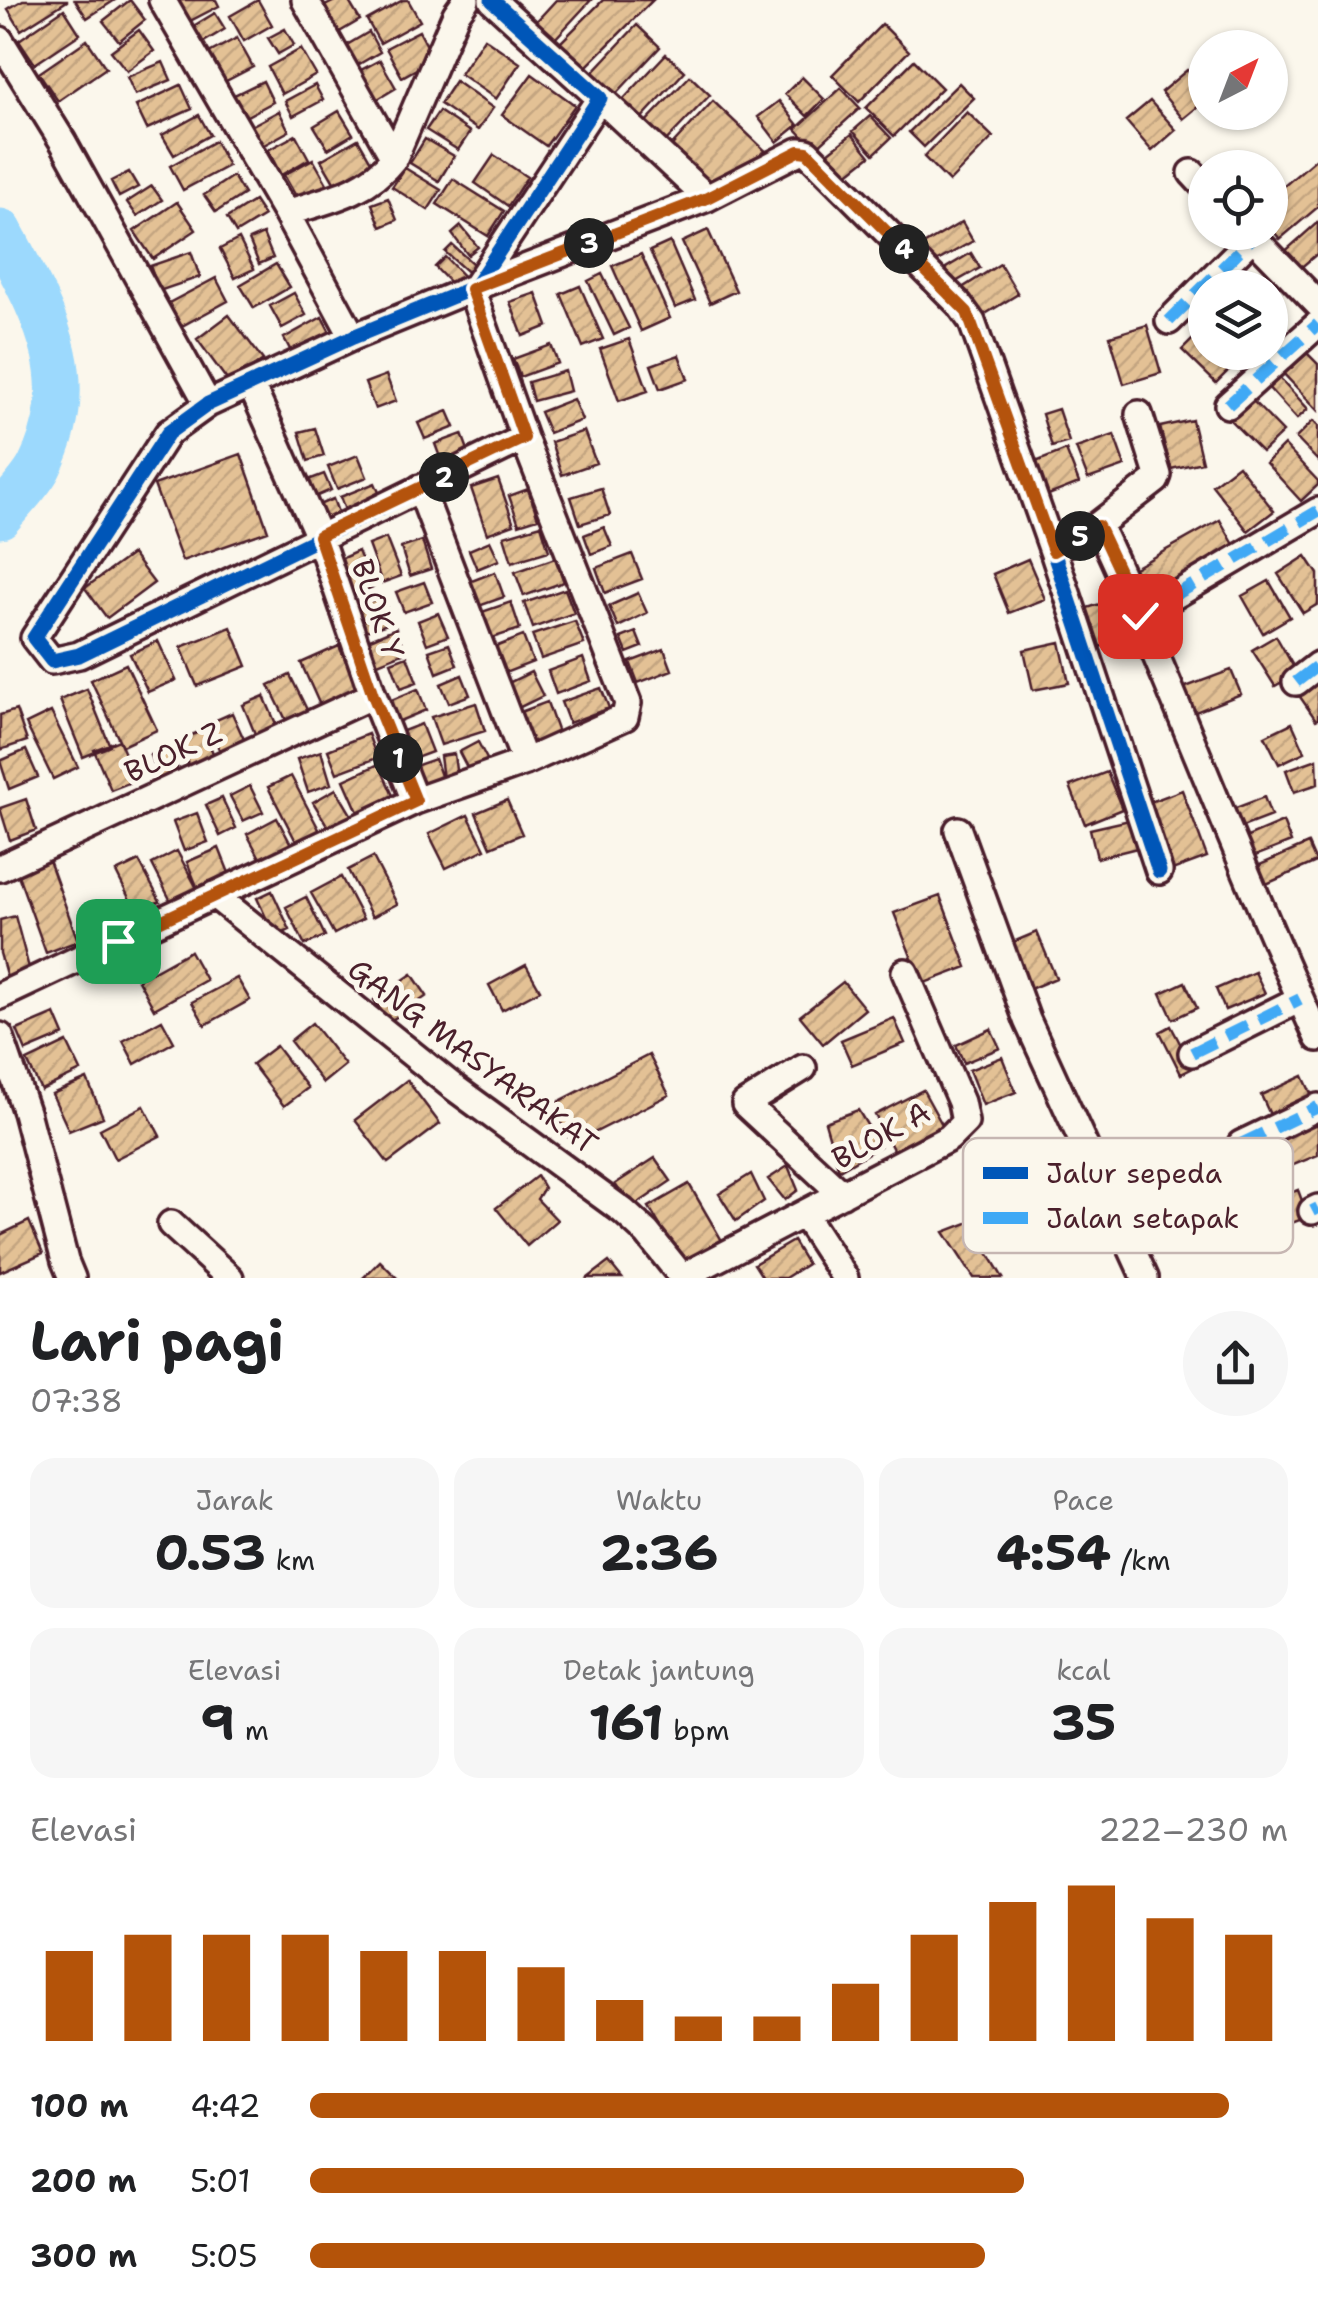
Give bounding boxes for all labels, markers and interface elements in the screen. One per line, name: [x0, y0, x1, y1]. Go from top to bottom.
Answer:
north arrow: [1188, 30, 1288, 130]
map controls: [1188, 30, 1288, 370]
button: locate: [1188, 150, 1288, 250]
pin: 3: [564, 218, 614, 268]
text: 3: [579, 224, 599, 262]
pin: 4: [879, 224, 929, 274]
text: 4: [894, 230, 914, 268]
button: layers: [1188, 270, 1288, 370]
pin: 2: [419, 452, 469, 502]
text: 2: [434, 458, 454, 496]
pin: 5: [1055, 511, 1105, 561]
text: 5: [1071, 517, 1089, 555]
street label: BLOK Y: [342, 554, 414, 664]
pin: [1098, 574, 1183, 659]
icon: check: [1113, 589, 1168, 644]
street label: BLOK Z: [118, 712, 228, 792]
pin: 1: [373, 733, 423, 783]
text: 1: [392, 739, 404, 777]
pin: [76, 899, 161, 984]
icon: arrive: [91, 914, 146, 969]
street label: GANG MASYARAKAT: [340, 948, 606, 1164]
street label: BLOK A: [825, 1091, 937, 1179]
legend: [963, 1138, 1293, 1253]
text: Jalur sepeda: [1046, 1154, 1222, 1192]
text: Jalan setapak: [1046, 1199, 1239, 1237]
text: Lari pagi: [30, 1304, 284, 1378]
button: share: [1183, 1311, 1288, 1416]
text: 07:38: [30, 1379, 123, 1422]
text: Jarak: [195, 1481, 274, 1519]
text: Waktu: [616, 1481, 702, 1519]
text: Pace: [1053, 1481, 1114, 1519]
text: 0.53: [154, 1519, 266, 1586]
text: 2:36: [599, 1519, 719, 1586]
text: 4:54: [996, 1519, 1111, 1586]
text: km: [266, 1541, 315, 1579]
text: /km: [1111, 1541, 1171, 1579]
text: Elevasi: [188, 1651, 281, 1689]
text: Detak jantung: [563, 1651, 755, 1689]
text: kcal: [1056, 1651, 1111, 1689]
text: 9: [200, 1689, 235, 1756]
text: 161: [588, 1689, 664, 1756]
text: 35: [1050, 1689, 1116, 1756]
text: m: [235, 1711, 269, 1749]
text: bpm: [664, 1711, 730, 1749]
text: Elevasi: [30, 1808, 137, 1851]
text: 222–230 m: [1098, 1808, 1288, 1851]
text: 100 m: [30, 2084, 129, 2127]
text: 4:42: [190, 2084, 261, 2127]
text: 200 m: [30, 2159, 137, 2202]
text: 5:01: [190, 2159, 251, 2202]
text: 300 m: [30, 2234, 137, 2277]
text: 5:05: [190, 2234, 258, 2277]

